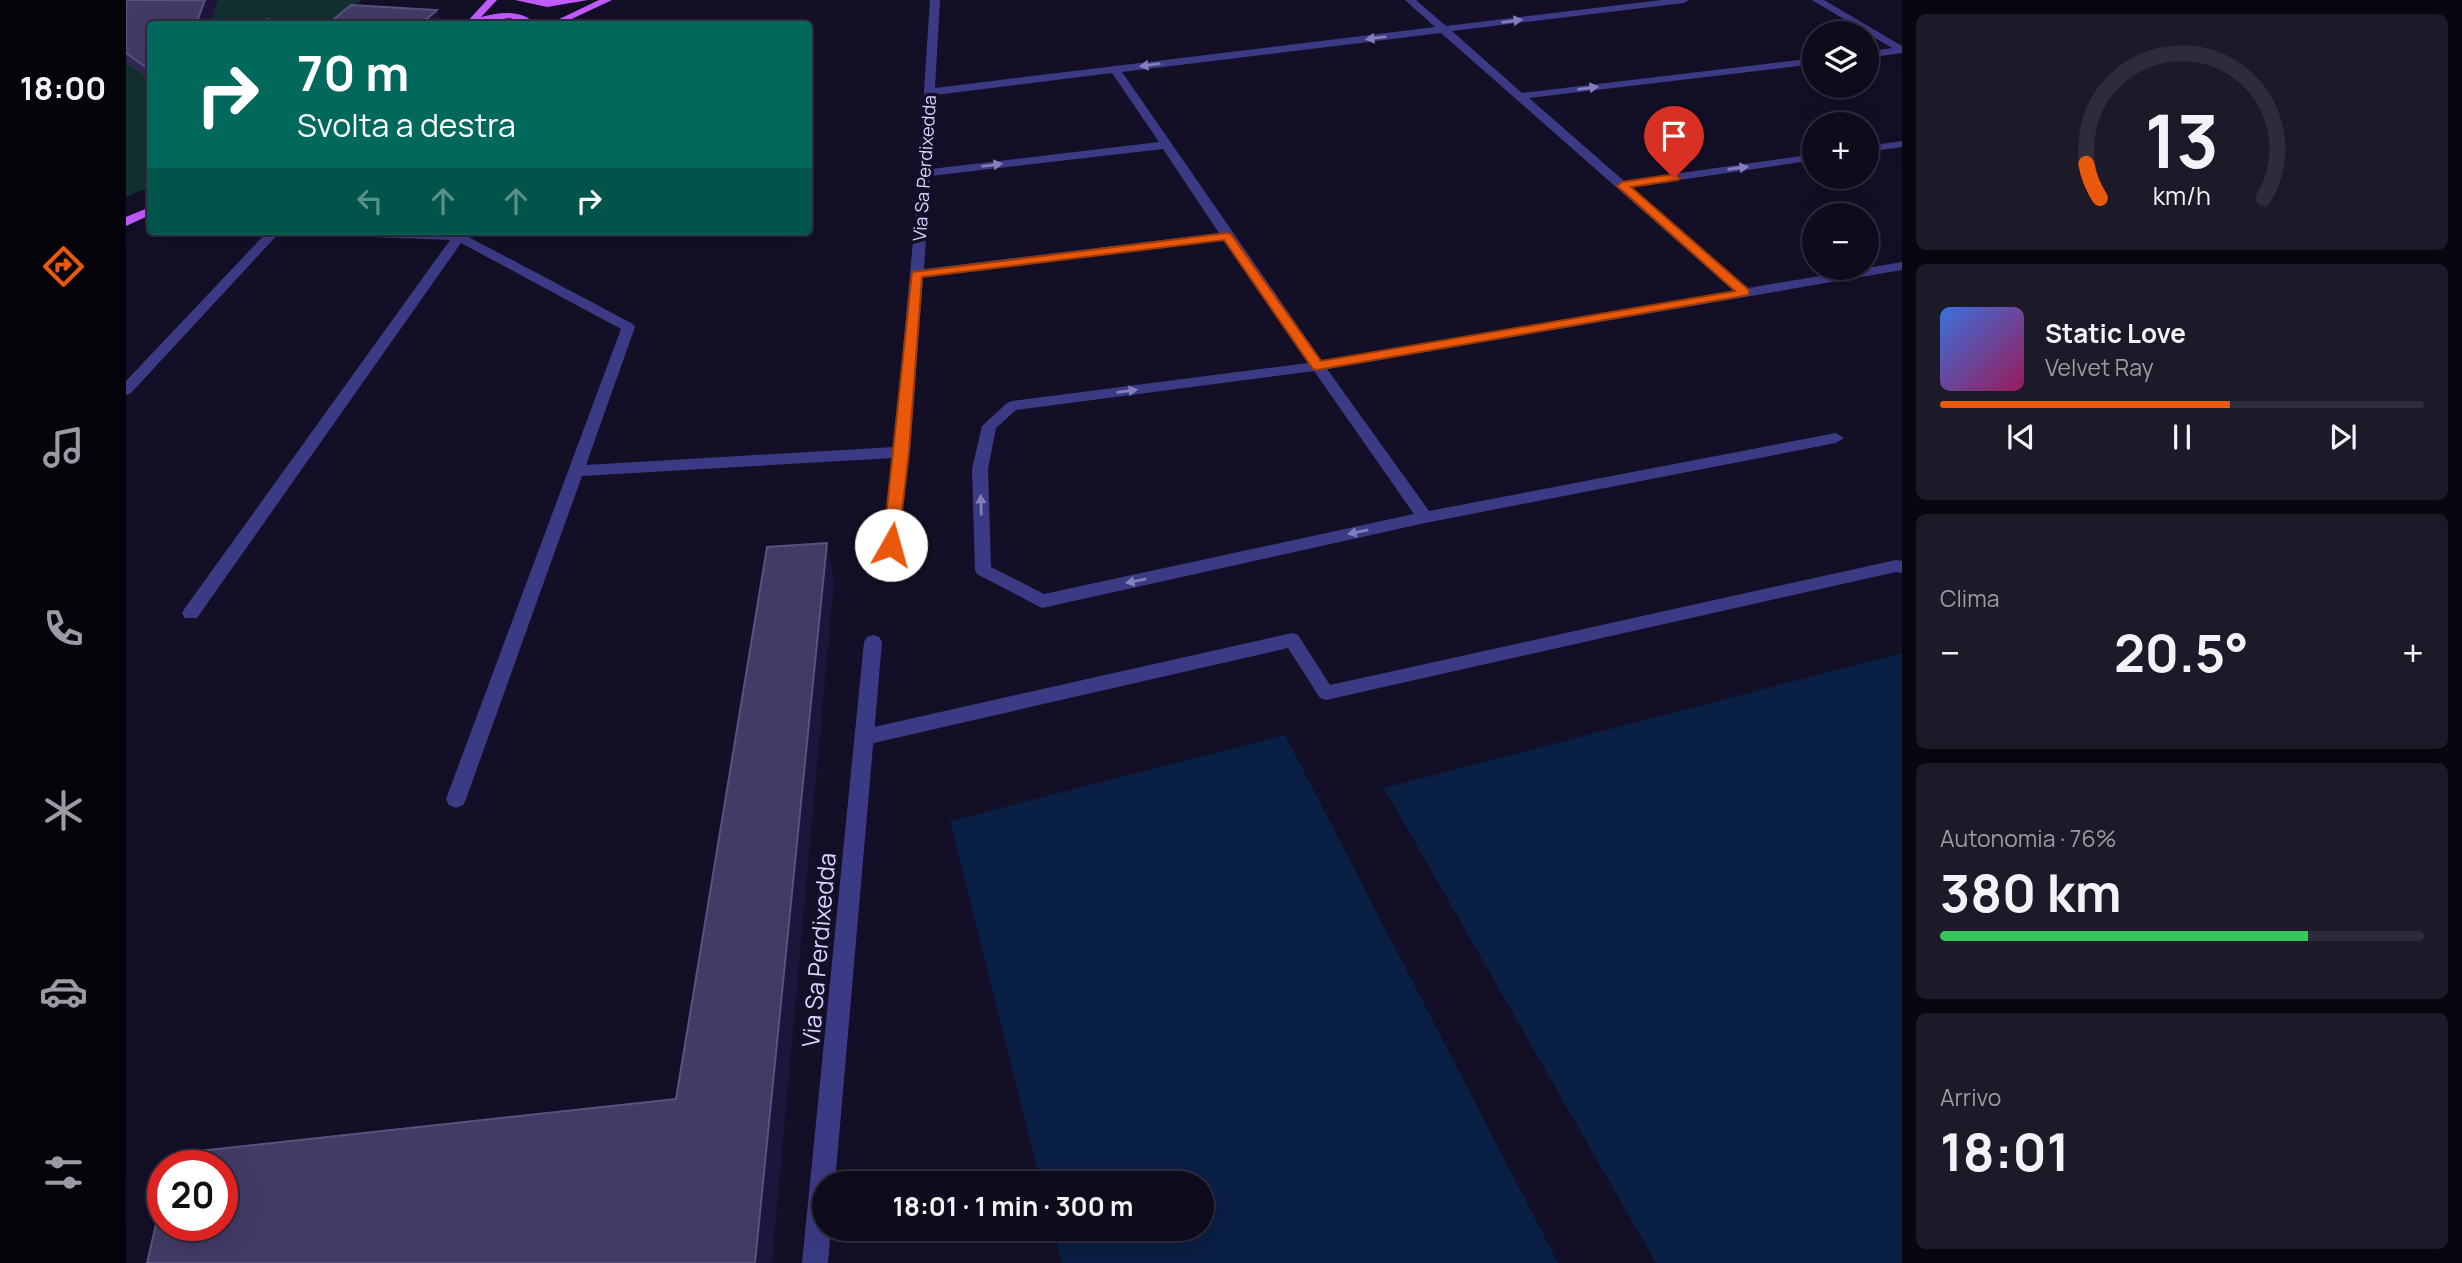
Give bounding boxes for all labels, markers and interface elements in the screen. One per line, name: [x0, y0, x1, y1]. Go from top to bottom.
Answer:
one-way arrow: [1501, 16, 1523, 27]
map controls: [1802, 21, 1879, 280]
button: layers: [1802, 21, 1879, 98]
one-way arrow: [1365, 32, 1387, 43]
text: 70 m: [297, 39, 409, 106]
icon: right: [182, 49, 273, 140]
one-way arrow: [1139, 60, 1161, 71]
text: 18:00: [20, 66, 106, 110]
one-way arrow: [1578, 83, 1600, 94]
text: 13: [2145, 90, 2219, 190]
street label: Via Sa Perdixedda: [907, 94, 941, 242]
text: Svolta a destra: [297, 103, 516, 147]
pin: [1644, 106, 1704, 178]
button: +: [1802, 112, 1879, 189]
icon: arrive: [1655, 117, 1693, 155]
one-way arrow: [981, 160, 1003, 171]
one-way arrow: [1727, 162, 1749, 173]
text: km/h: [2153, 178, 2211, 213]
icon: left: [351, 182, 389, 220]
icon: ahead: [424, 182, 462, 220]
icon: ahead: [497, 182, 535, 220]
icon: right: [570, 182, 608, 220]
button: −: [1802, 203, 1879, 280]
icon: directions: [39, 242, 88, 291]
text: Static Love: [2045, 315, 2186, 351]
text: Velvet Ray: [2045, 351, 2154, 383]
one-way arrow: [1116, 385, 1138, 396]
icon: previous: [2002, 418, 2040, 456]
icon: pause: [2163, 418, 2201, 456]
icon: next: [2324, 418, 2362, 456]
icon: music: [39, 423, 88, 472]
one-way arrow: [975, 494, 987, 516]
position arrow: [854, 508, 928, 582]
one-way arrow: [1347, 527, 1369, 538]
one-way arrow: [1125, 575, 1147, 586]
text: Clima: [1940, 582, 1999, 614]
icon: phone: [39, 604, 88, 653]
text: 20.5°: [2114, 617, 2249, 688]
text: −: [1940, 626, 1961, 678]
text: +: [2402, 626, 2424, 678]
icon: climate: [39, 786, 88, 835]
text: Autonomia · 76%: [1940, 822, 2116, 854]
street label: Via Sa Perdixedda: [793, 851, 843, 1049]
text: 380 km: [1940, 857, 2121, 928]
icon: car: [39, 967, 88, 1016]
text: Arrivo: [1940, 1081, 2001, 1113]
text: 18:01: [1940, 1116, 2069, 1187]
icon: filters: [39, 1148, 88, 1197]
speed limit sign: 20: [147, 1150, 238, 1241]
text: 18:01 · 1 min · 300 m: [893, 1188, 1133, 1224]

